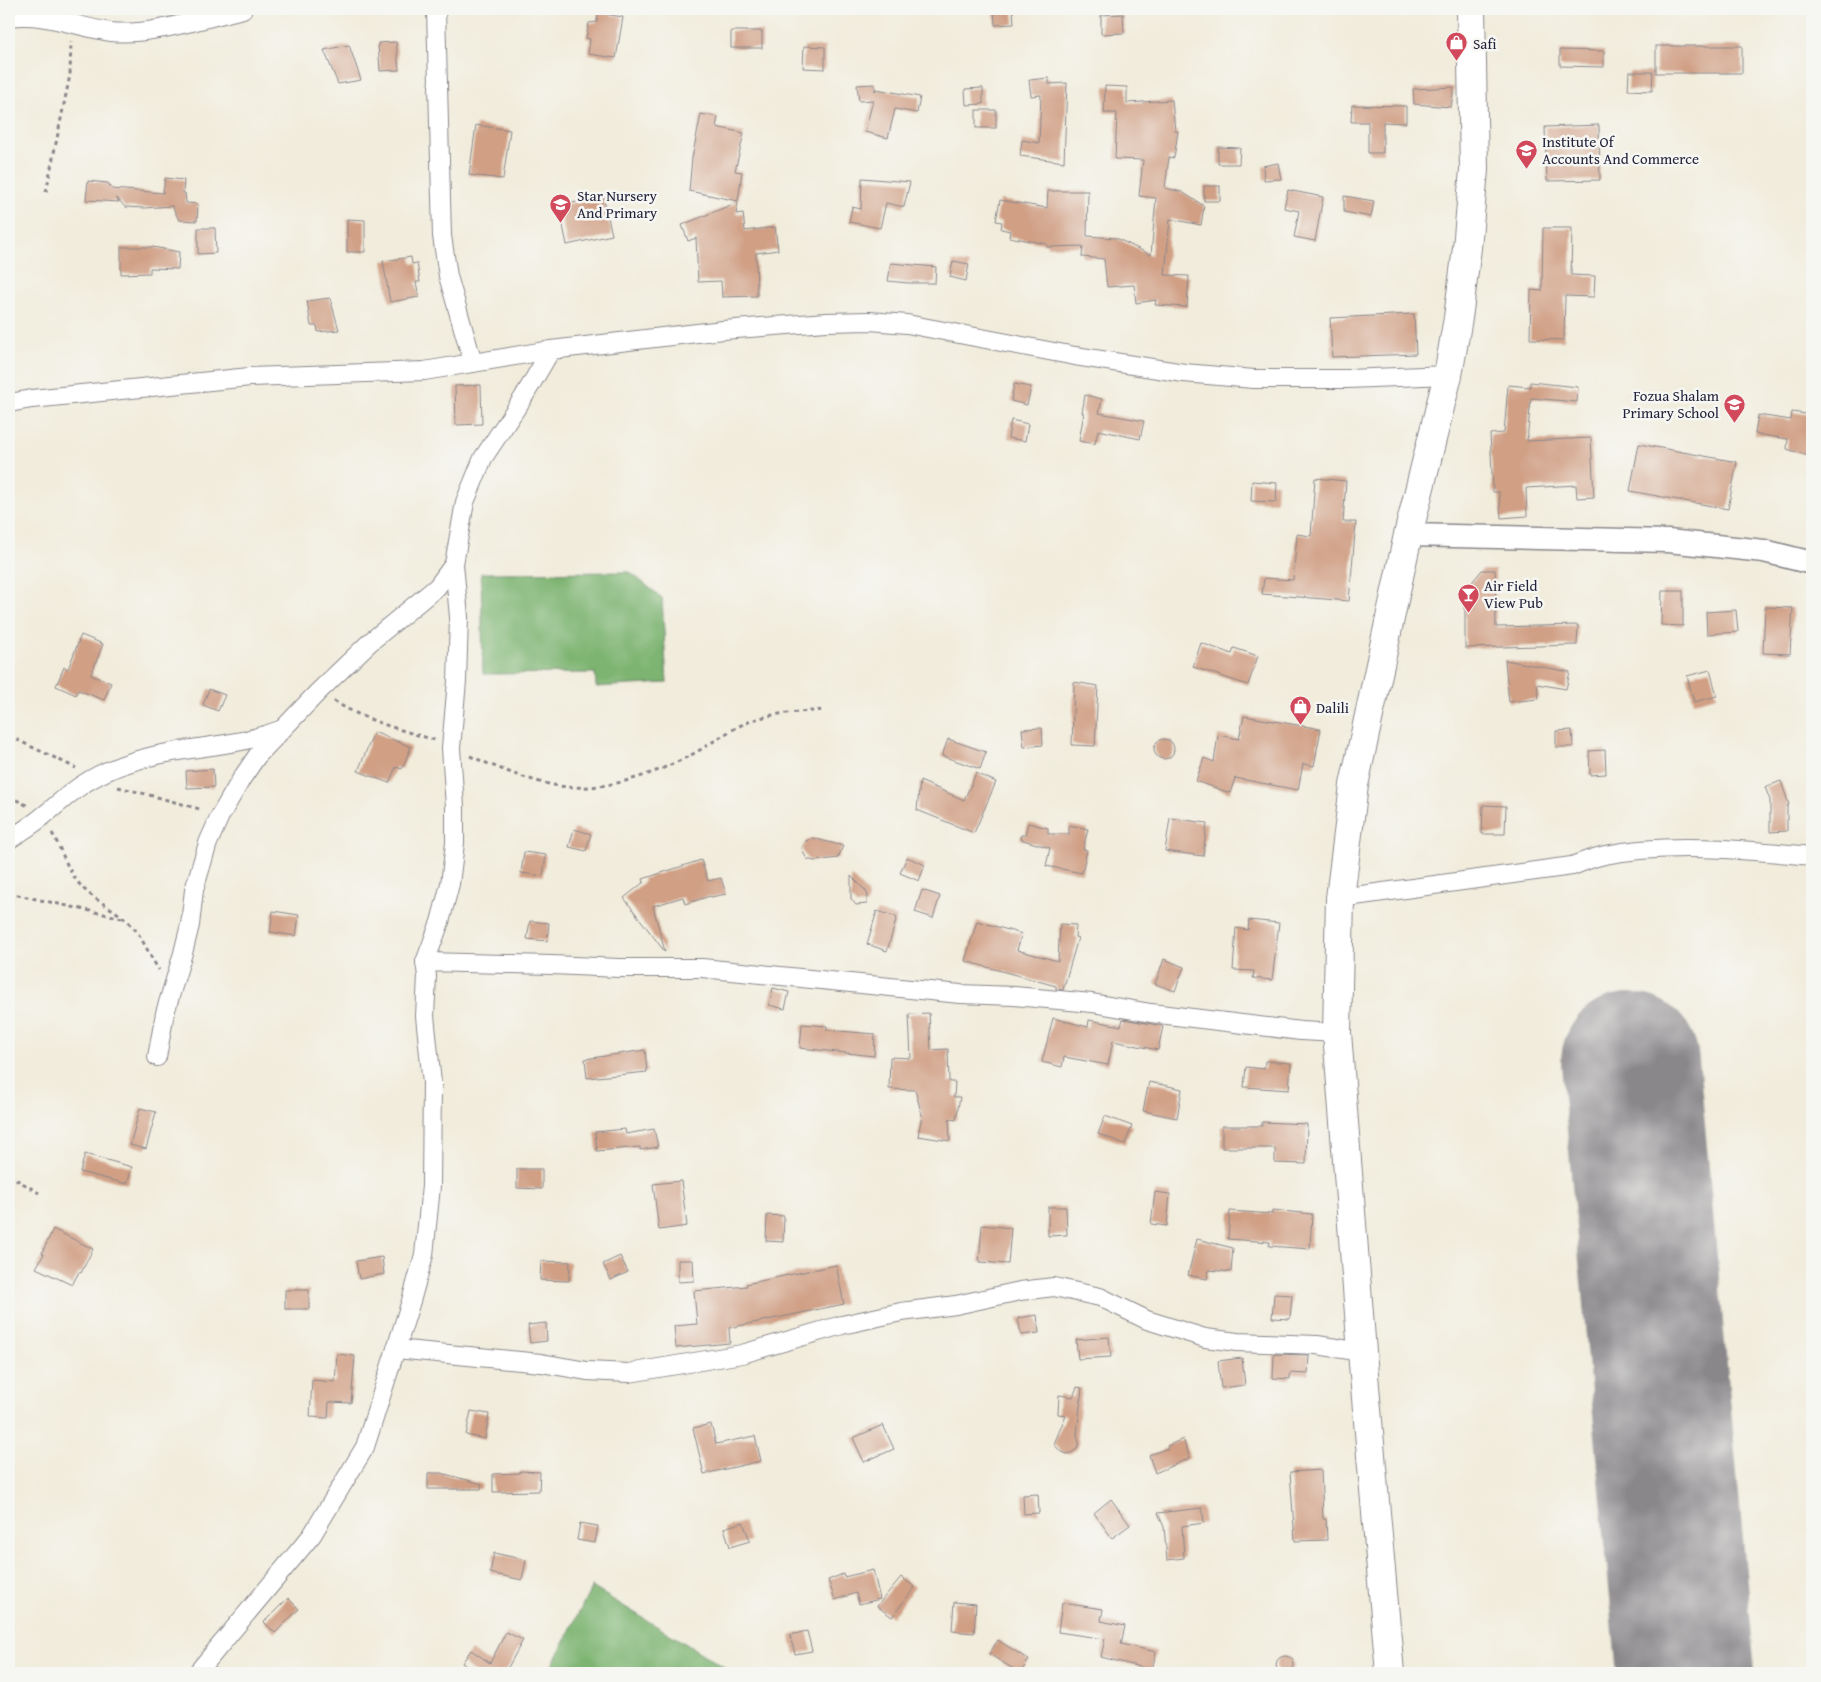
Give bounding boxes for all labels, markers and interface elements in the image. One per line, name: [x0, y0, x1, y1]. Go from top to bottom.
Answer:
shop icon: Safi: [1445, 31, 1469, 62]
place label: Safi: [1473, 33, 1496, 54]
place label: Institute Of Accounts And Commerce: [1542, 131, 1699, 169]
school or university icon: Institute Of Accounts And Commerce: [1514, 138, 1538, 169]
place label: Star Nursery And Primary: [577, 185, 658, 223]
school or university icon: Star Nursery And Primary: [549, 192, 573, 223]
place label: Fozua Shalam Primary School: [1623, 385, 1720, 423]
school or university icon: Fozua Shalam Primary School: [1723, 392, 1747, 423]
place label: Air Field View Pub: [1484, 575, 1543, 613]
bar icon: Air Field View Pub: [1456, 582, 1480, 613]
shop icon: Dalili: [1288, 695, 1312, 726]
place label: Dalili: [1316, 697, 1349, 718]

